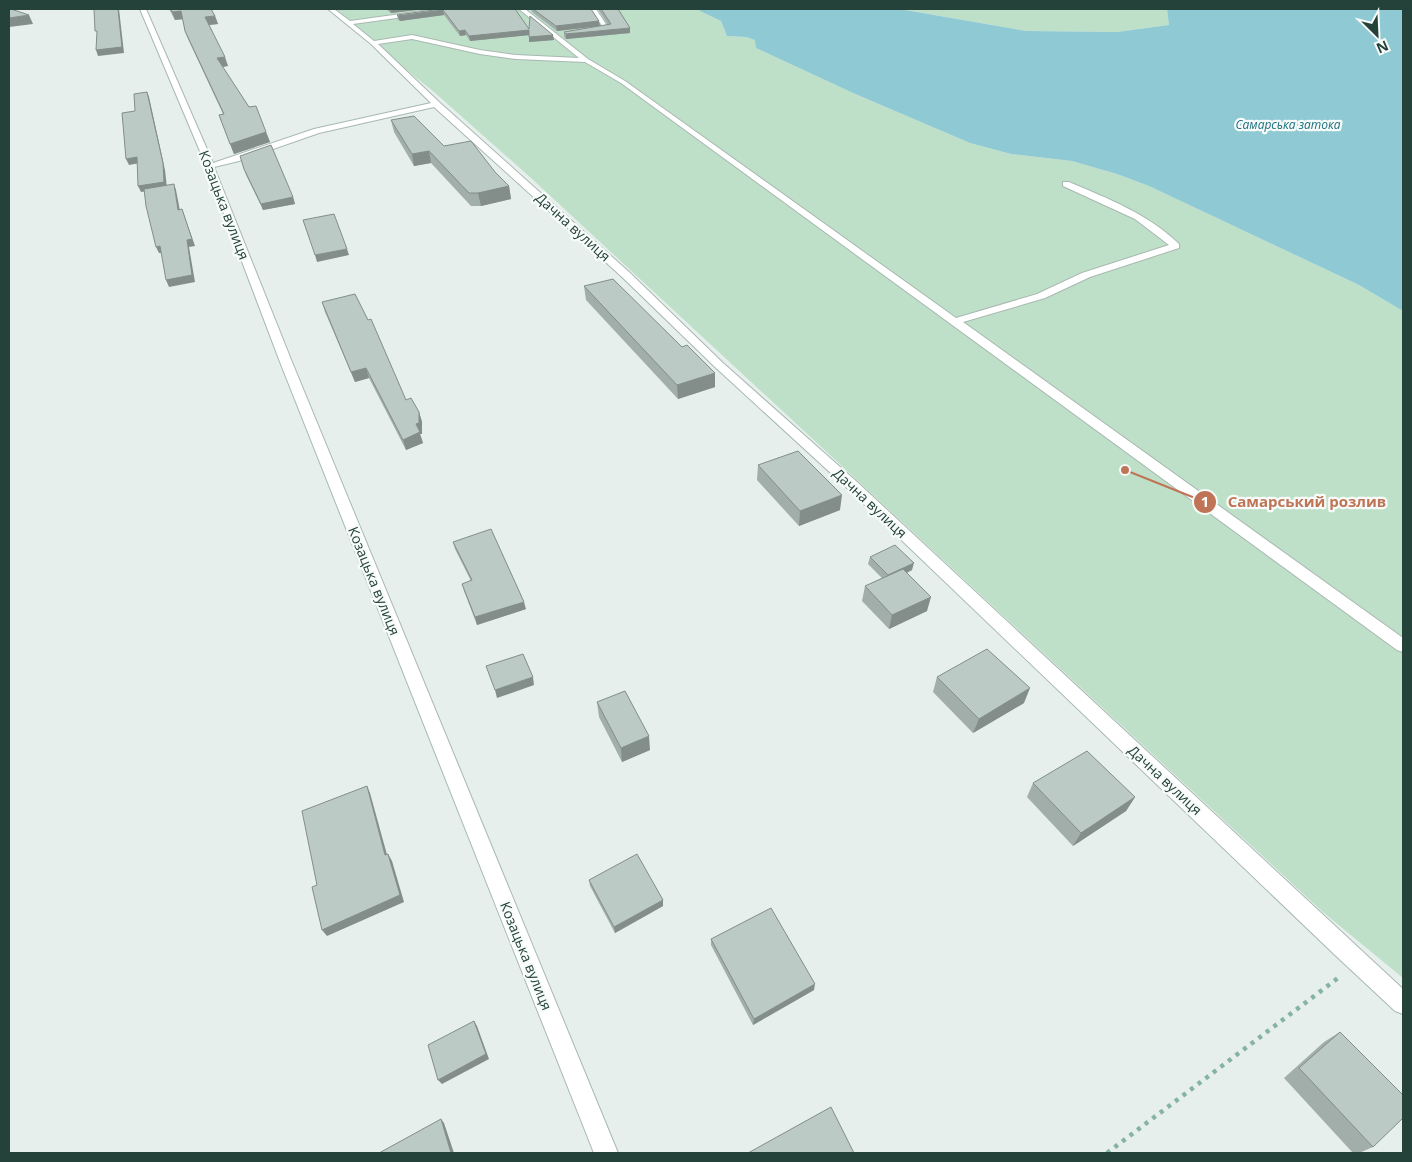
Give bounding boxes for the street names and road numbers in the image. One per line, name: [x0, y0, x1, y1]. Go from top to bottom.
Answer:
street label: Козацька вулиця: [195, 147, 254, 262]
street label: Дачна вулиця: [532, 188, 615, 265]
street label: Дачна вулиця: [829, 463, 911, 542]
street label: Козацька вулиця: [344, 524, 405, 638]
street label: Дачна вулиця: [1124, 740, 1206, 819]
street label: Козацька вулиця: [496, 899, 557, 1013]

